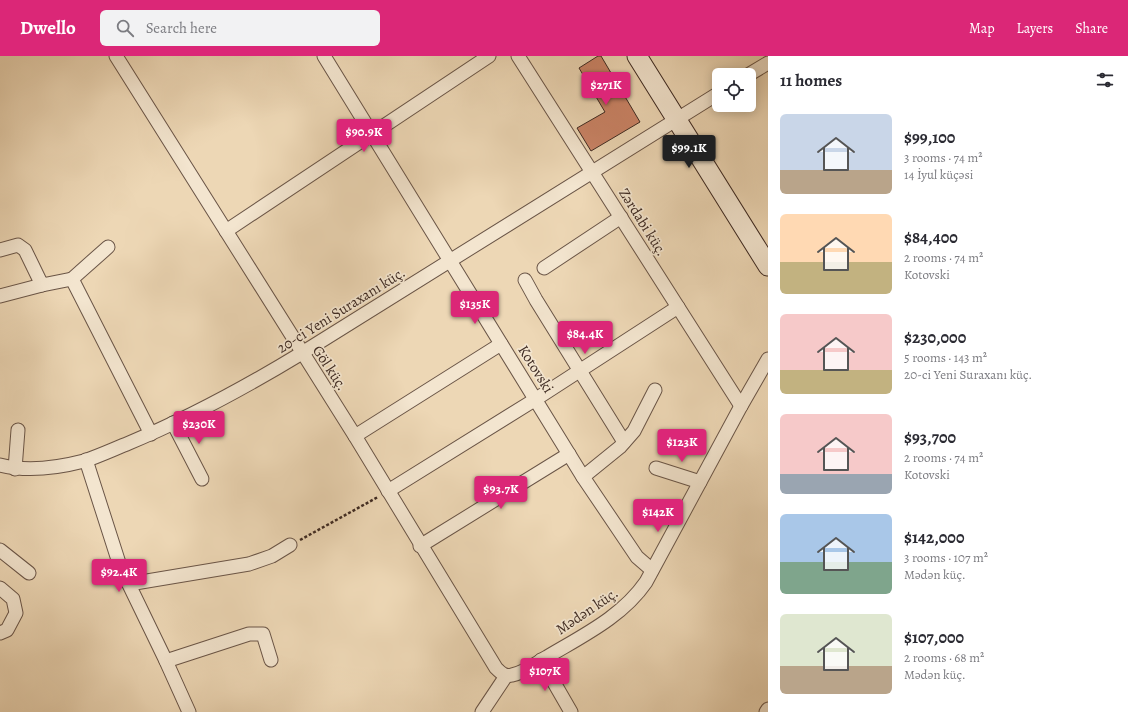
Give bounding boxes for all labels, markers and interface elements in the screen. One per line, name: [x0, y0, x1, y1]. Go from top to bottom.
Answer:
search box: [100, 10, 380, 46]
text: Dwello: [20, 15, 76, 41]
icon: search: [114, 17, 136, 39]
text: Search here: [146, 18, 217, 38]
text: Map: [969, 19, 995, 38]
text: Layers: [1017, 19, 1053, 38]
text: Share: [1075, 19, 1108, 38]
map controls: [712, 68, 756, 112]
button: locate: [712, 68, 756, 112]
text: 11 homes: [780, 69, 842, 92]
icon: filters: [1094, 69, 1116, 91]
pin: $271K: [578, 72, 634, 106]
text: $271K: [590, 76, 622, 93]
pin: $90.9K: [331, 119, 397, 153]
text: $90.9K: [346, 123, 382, 140]
text: $99,100: [904, 126, 955, 149]
icon: home: [812, 130, 860, 178]
pin: $99.1K: [656, 135, 722, 169]
text: $99.1K: [672, 139, 706, 156]
text: 3 rooms · 74 m²: [904, 149, 983, 166]
text: 14 İyul küçəsi: [904, 166, 973, 183]
street label: Zərdabi küç.: [614, 184, 672, 260]
text: $84,400: [904, 226, 958, 249]
icon: home: [812, 230, 860, 278]
text: 2 rooms · 74 m²: [904, 249, 983, 266]
street label: 20-ci Yeni Suraxanı küç.: [273, 262, 409, 358]
text: Kotovski: [904, 266, 950, 283]
pin: $135K: [447, 291, 503, 325]
text: $135K: [460, 295, 490, 312]
pin: $84.4K: [552, 321, 618, 355]
text: $84.4K: [567, 325, 603, 342]
text: $230,000: [904, 326, 966, 349]
icon: home: [812, 330, 860, 378]
street label: Kotovski: [513, 341, 559, 397]
street label: Göl küç.: [308, 342, 352, 394]
text: 5 rooms · 143 m²: [904, 349, 987, 366]
text: 20-ci Yeni Suraxanı küç.: [904, 366, 1032, 383]
pin: $230K: [171, 411, 227, 445]
text: $230K: [182, 415, 216, 432]
text: $93,700: [904, 426, 956, 449]
pin: $123K: [654, 429, 710, 463]
icon: home: [812, 430, 860, 478]
text: $123K: [666, 433, 698, 450]
text: 2 rooms · 74 m²: [904, 449, 983, 466]
text: Kotovski: [904, 466, 950, 483]
pin: $93.7K: [468, 476, 534, 510]
text: $93.7K: [483, 480, 519, 497]
pin: $142K: [630, 499, 686, 533]
text: $142K: [642, 503, 674, 520]
text: $142,000: [904, 526, 964, 549]
icon: home: [812, 530, 860, 578]
text: 3 rooms · 107 m²: [904, 549, 988, 566]
pin: $92.4K: [86, 559, 152, 593]
text: $92.4K: [101, 563, 137, 580]
text: Mədən küç.: [904, 566, 966, 583]
street label: Mədən küç.: [552, 583, 622, 639]
text: $107,000: [904, 626, 964, 649]
icon: home: [812, 630, 860, 678]
text: 2 rooms · 68 m²: [904, 649, 984, 666]
pin: $107K: [517, 658, 573, 692]
text: $107K: [529, 662, 561, 679]
text: Mədən küç.: [904, 666, 966, 683]

